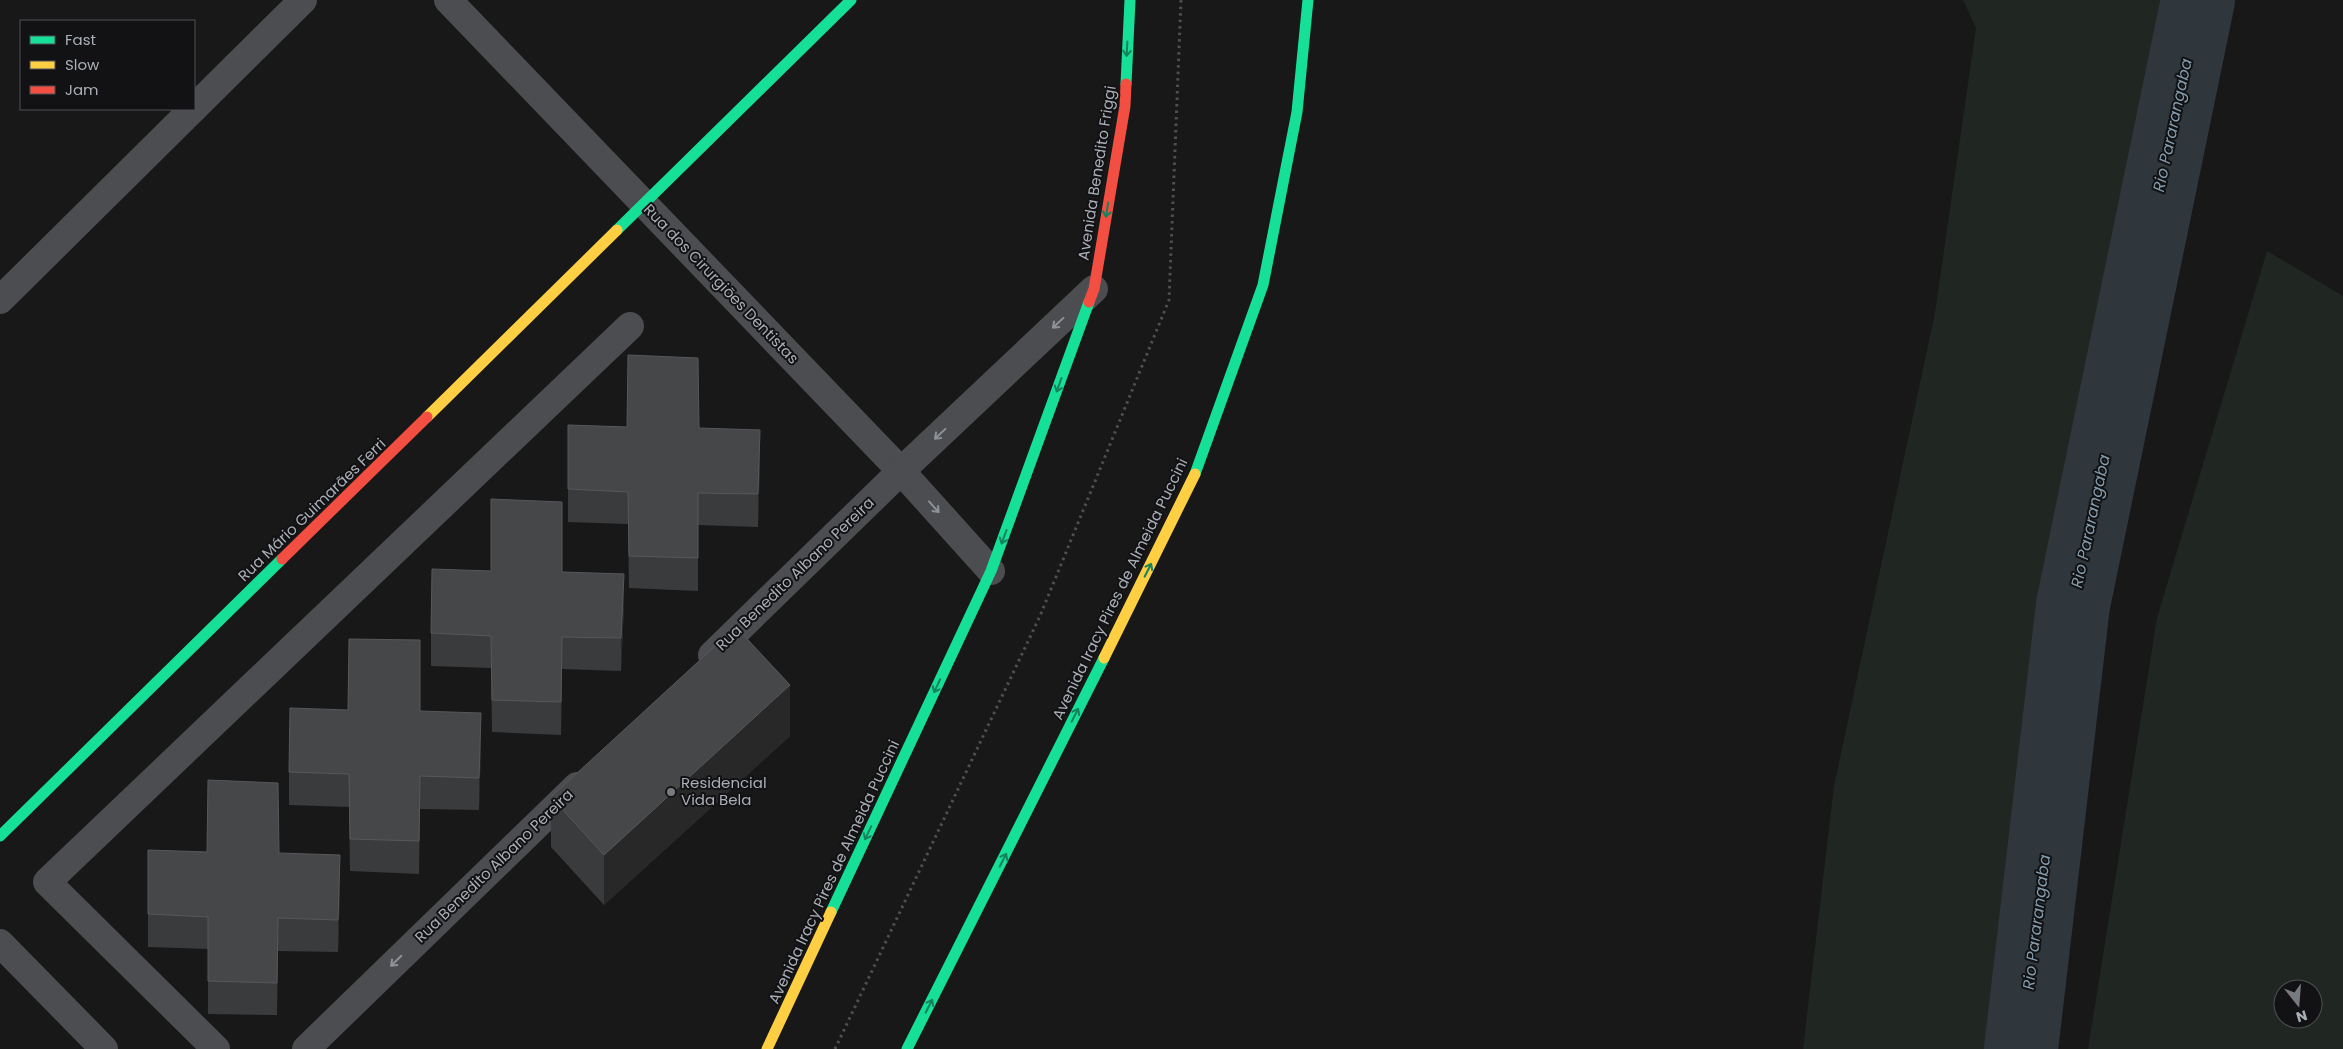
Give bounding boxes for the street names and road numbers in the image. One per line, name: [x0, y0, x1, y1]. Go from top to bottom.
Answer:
street label: Avenida Benedito Friggi: [1072, 84, 1121, 262]
street label: Rua dos Cirurgiões Dentistas: [639, 199, 804, 368]
street label: Rua Mário Guimarães Ferri: [233, 433, 390, 586]
street label: Avenida Iracy Pires de Almeida Puccini: [1047, 454, 1192, 723]
street label: Rua Benedito Albano Pereira: [711, 492, 878, 655]
street label: Avenida Iracy Pires de Almeida Puccini: [763, 736, 904, 1007]
street label: Rua Benedito Albano Pereira: [410, 784, 577, 947]

